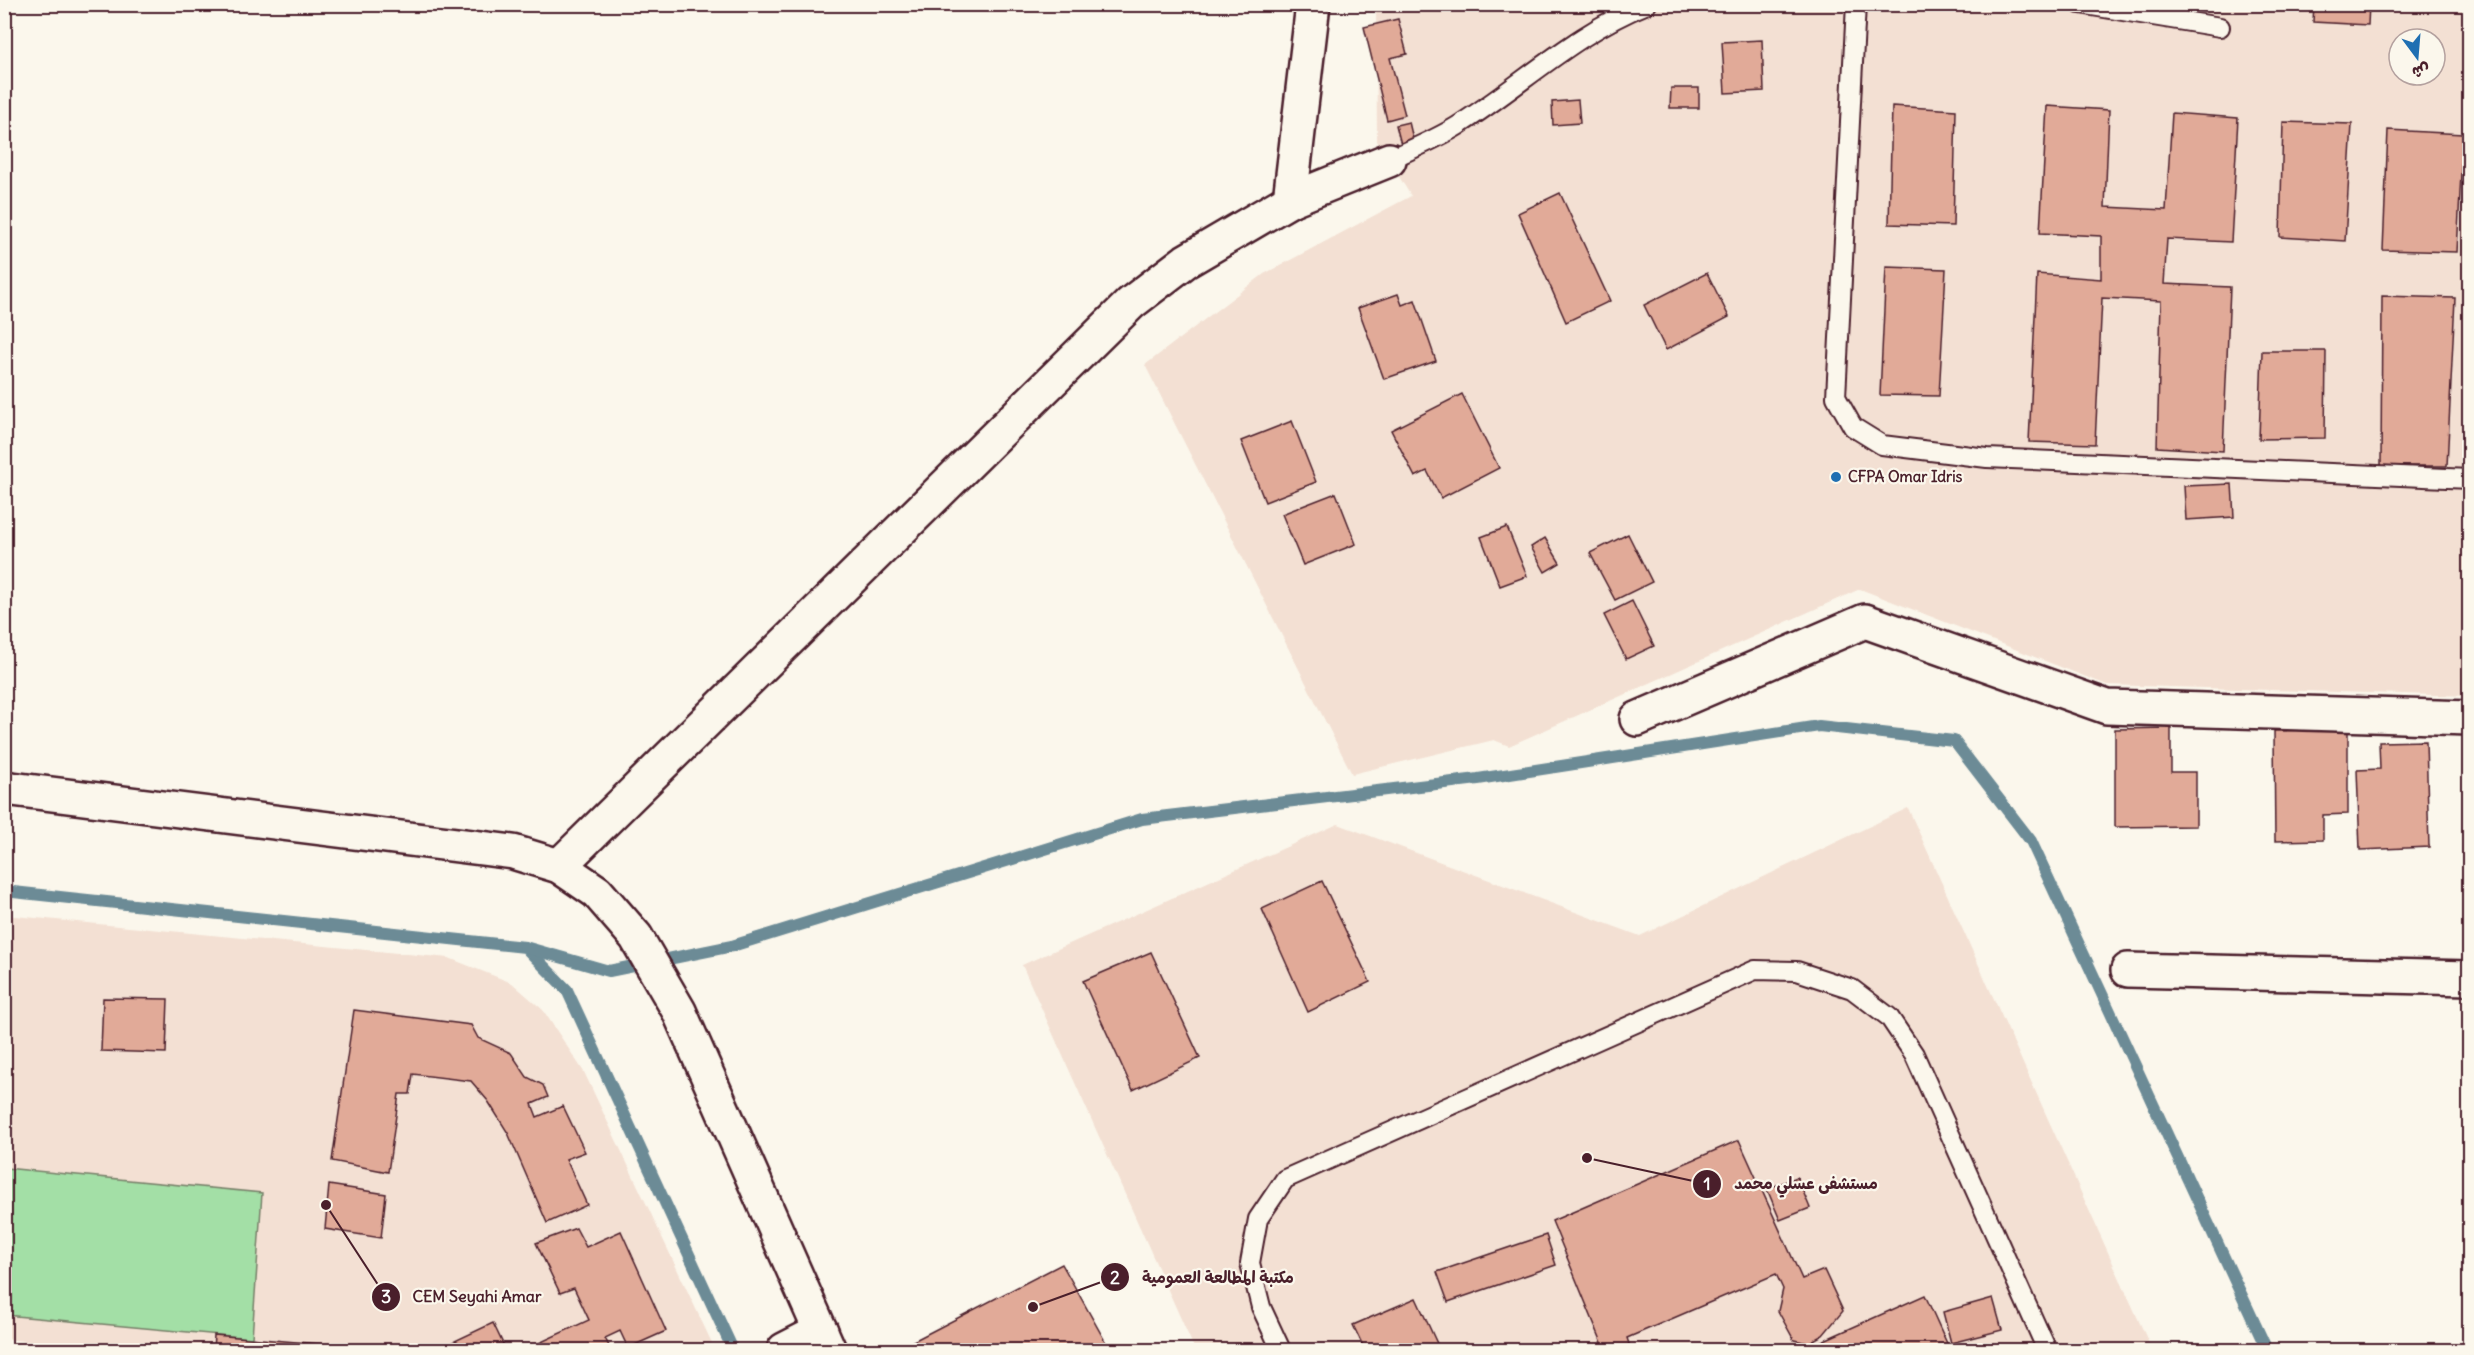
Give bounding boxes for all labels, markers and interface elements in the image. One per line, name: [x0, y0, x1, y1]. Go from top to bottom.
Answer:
north arrow: [2387, 27, 2447, 87]
text: ش: [2410, 59, 2432, 83]
place label: CFPA Omar Idris: [1848, 467, 1963, 486]
marker: CFPA Omar Idris: [1829, 470, 1843, 484]
callout: مستشفى عسلي محمد: [1692, 1167, 1889, 1201]
text: 1: [1703, 1172, 1711, 1195]
text: مستشفى عسلي محمد: [1734, 1173, 1878, 1198]
callout: مكتبة المطالعة العمومية: [1100, 1260, 1306, 1294]
text: 2: [1110, 1266, 1120, 1289]
text: مكتبة المطالعة العمومية: [1142, 1267, 1294, 1288]
callout: CEM Seyahi Amar: [371, 1280, 554, 1314]
text: 3: [381, 1285, 391, 1308]
text: CEM Seyahi Amar: [413, 1286, 542, 1307]

